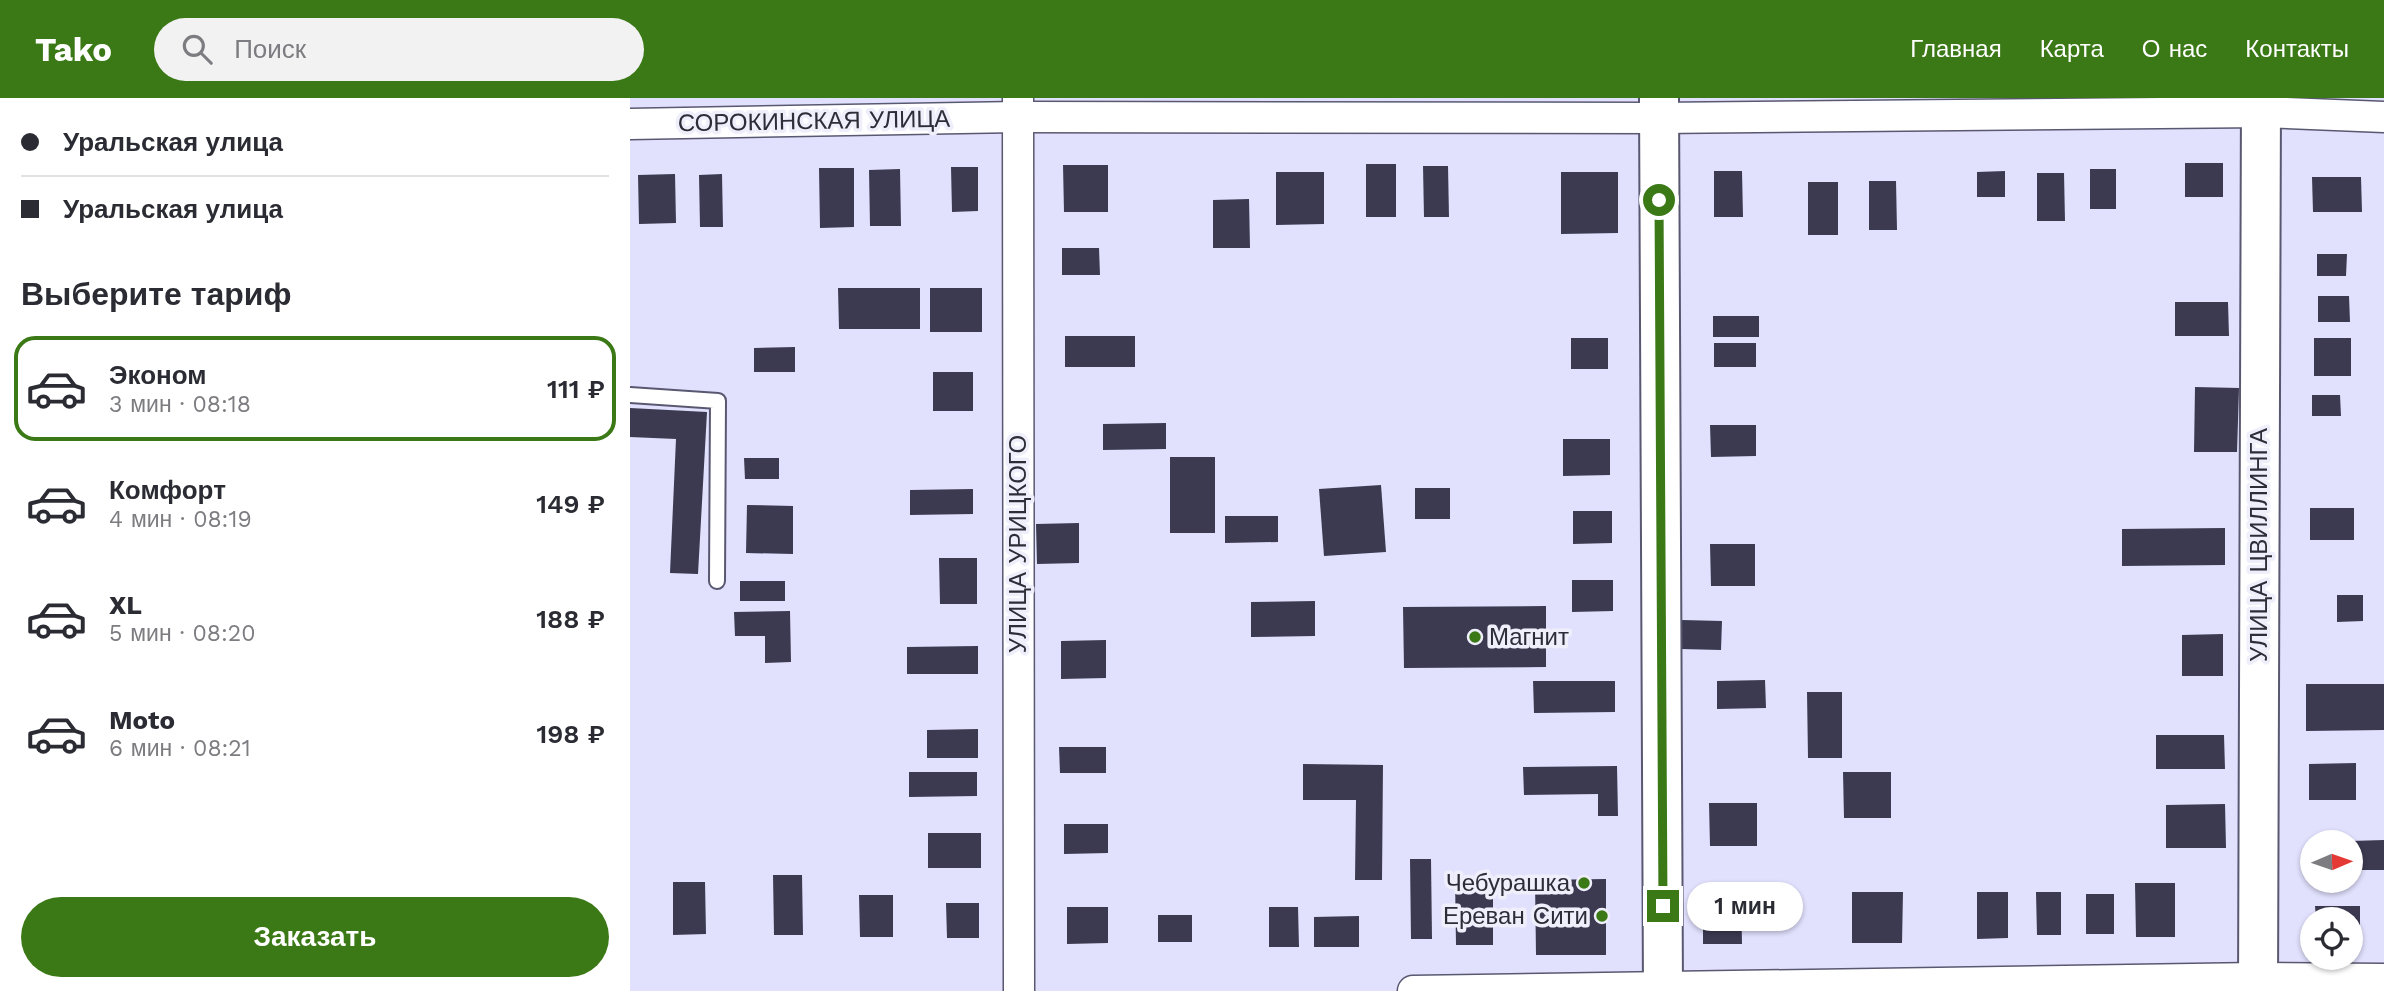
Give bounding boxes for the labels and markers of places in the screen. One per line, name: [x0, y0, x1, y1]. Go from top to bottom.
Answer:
place label: Магнит: [1489, 623, 1569, 651]
marker: Магнит: [1467, 629, 1483, 645]
place label: Чебурашка: [1446, 869, 1571, 897]
marker: Чебурашка: [1576, 875, 1592, 891]
place label: Ереван Сити: [1443, 902, 1588, 930]
marker: Ереван Сити: [1594, 908, 1610, 924]

